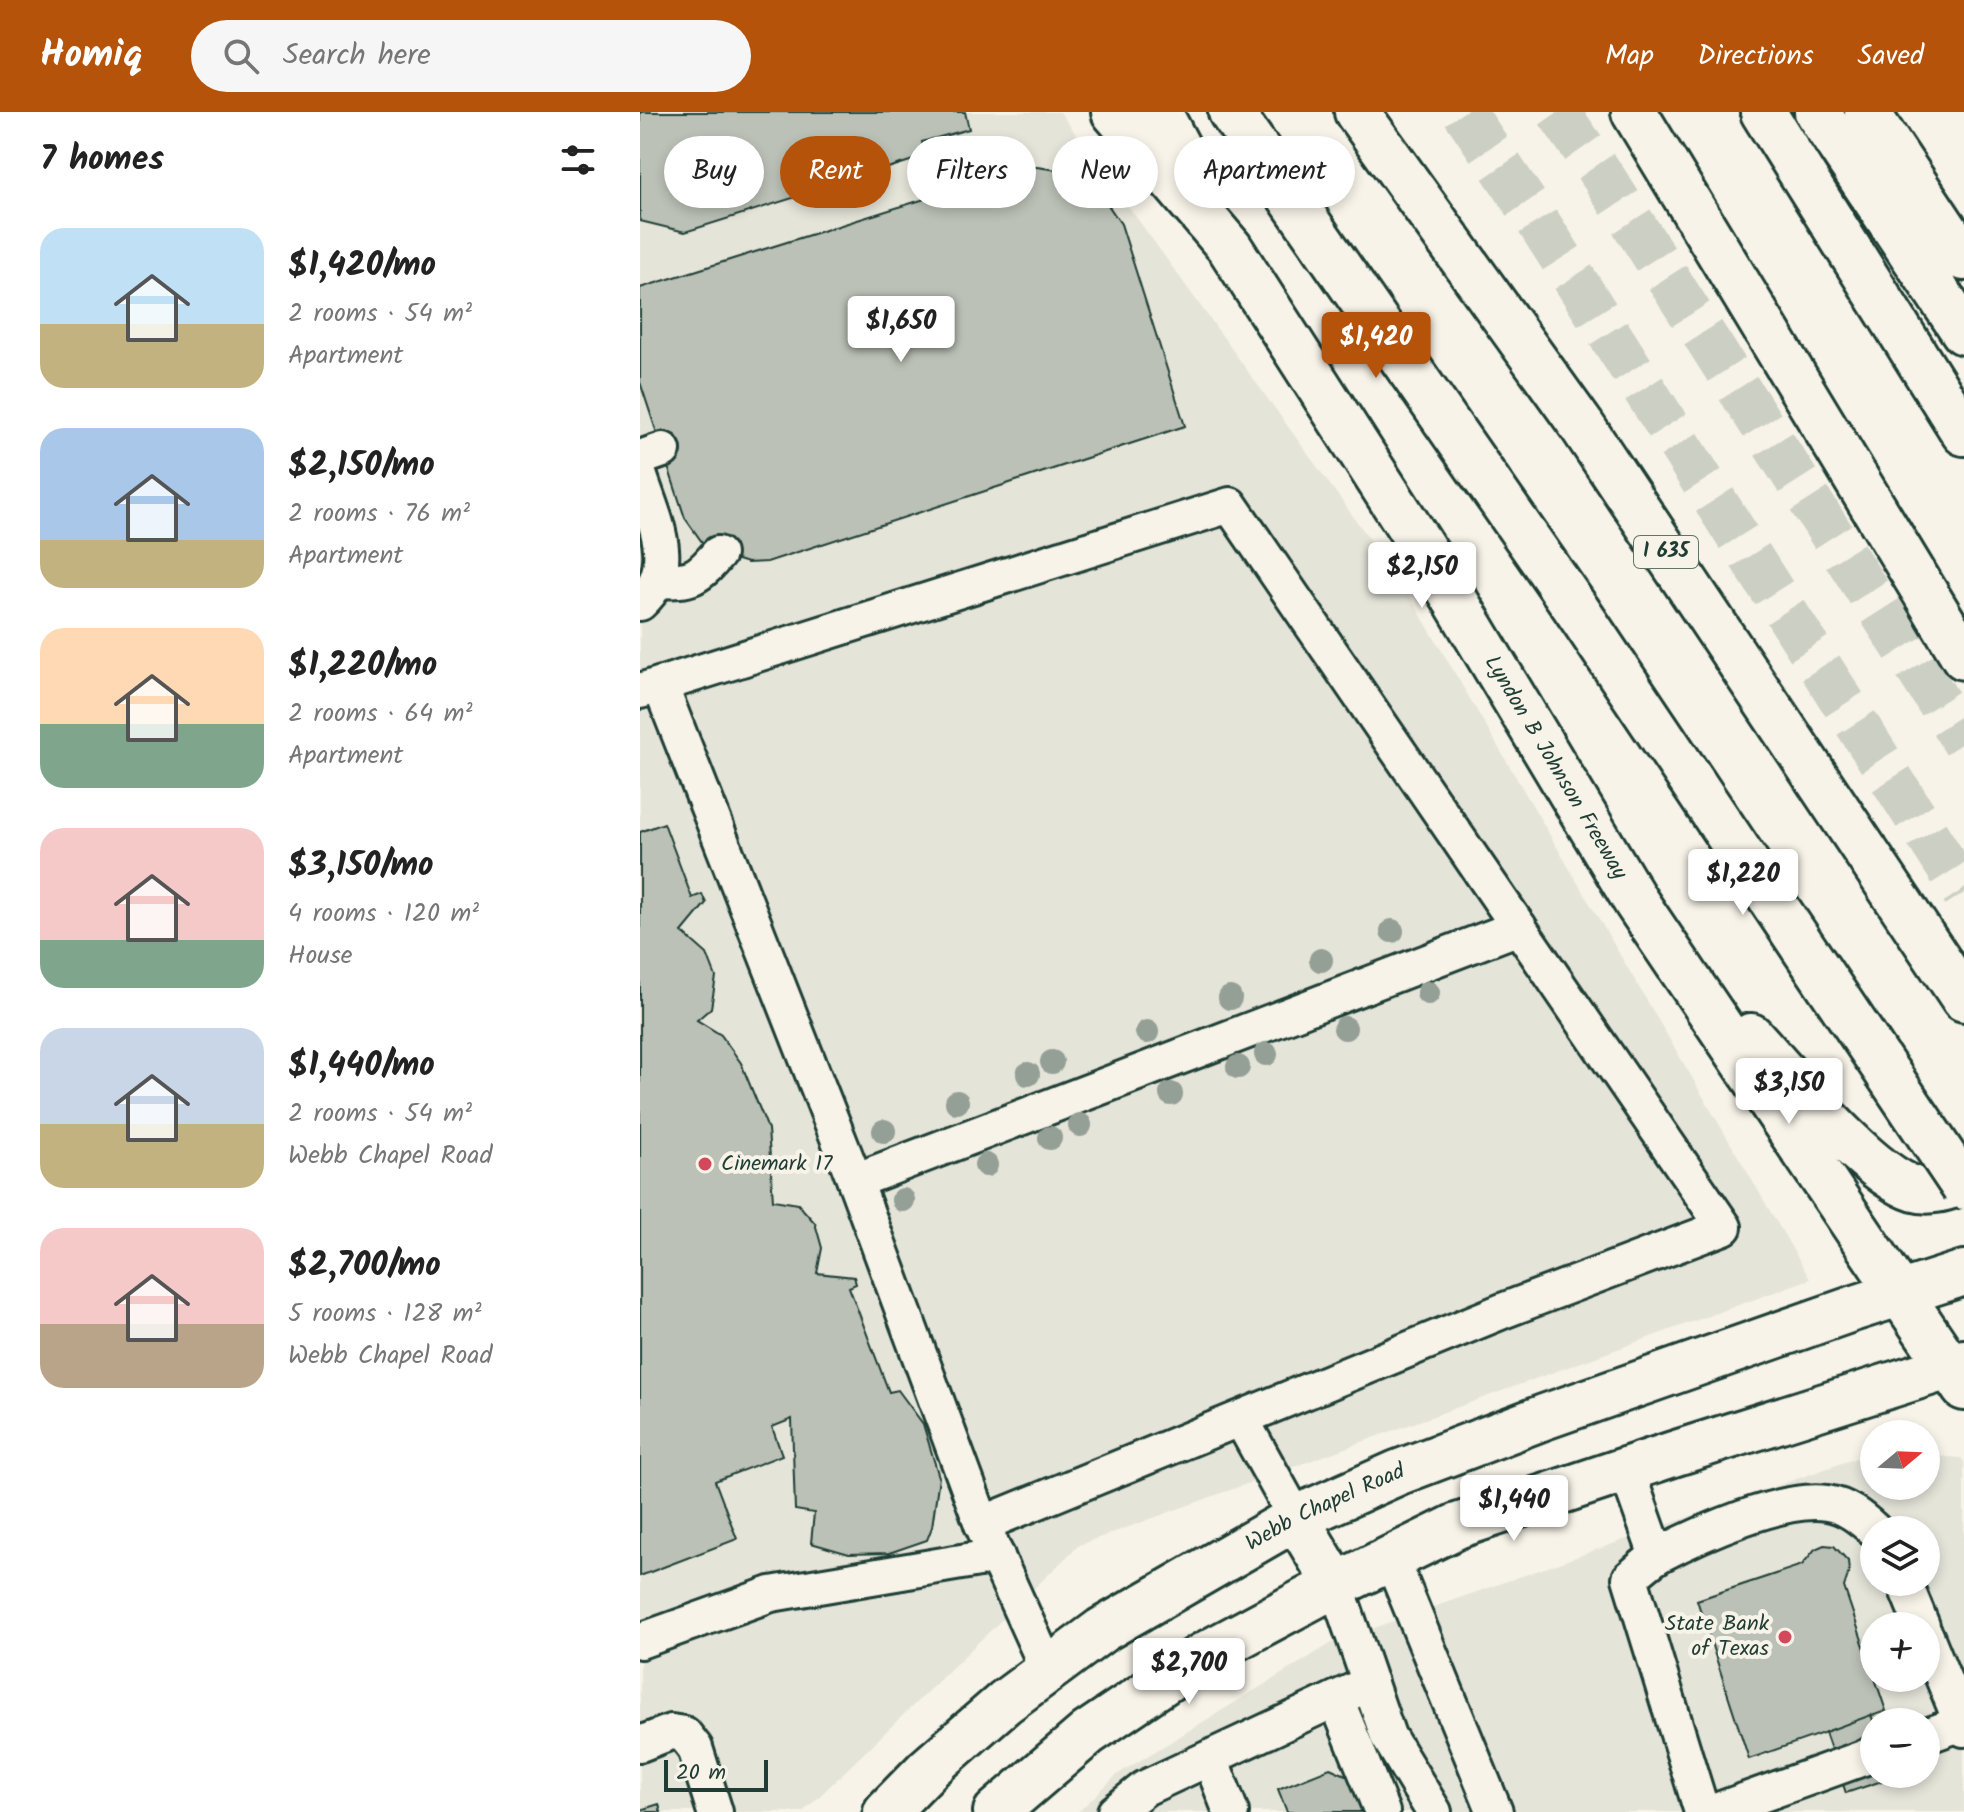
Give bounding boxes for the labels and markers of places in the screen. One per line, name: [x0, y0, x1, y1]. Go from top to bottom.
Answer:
pin: $1,650: [836, 296, 966, 364]
pin: $1,420: [1311, 312, 1441, 380]
pin: $2,150: [1357, 542, 1487, 610]
pin: $1,220: [1678, 849, 1808, 917]
pin: $3,150: [1724, 1058, 1854, 1126]
place label: Cinemark 17: [721, 1147, 833, 1182]
marker: Cinemark 17: [696, 1155, 714, 1173]
pin: $1,440: [1449, 1475, 1579, 1543]
place label: State Bank of Texas: [1665, 1607, 1770, 1667]
marker: State Bank of Texas: [1776, 1628, 1794, 1646]
pin: $2,700: [1124, 1638, 1254, 1706]

